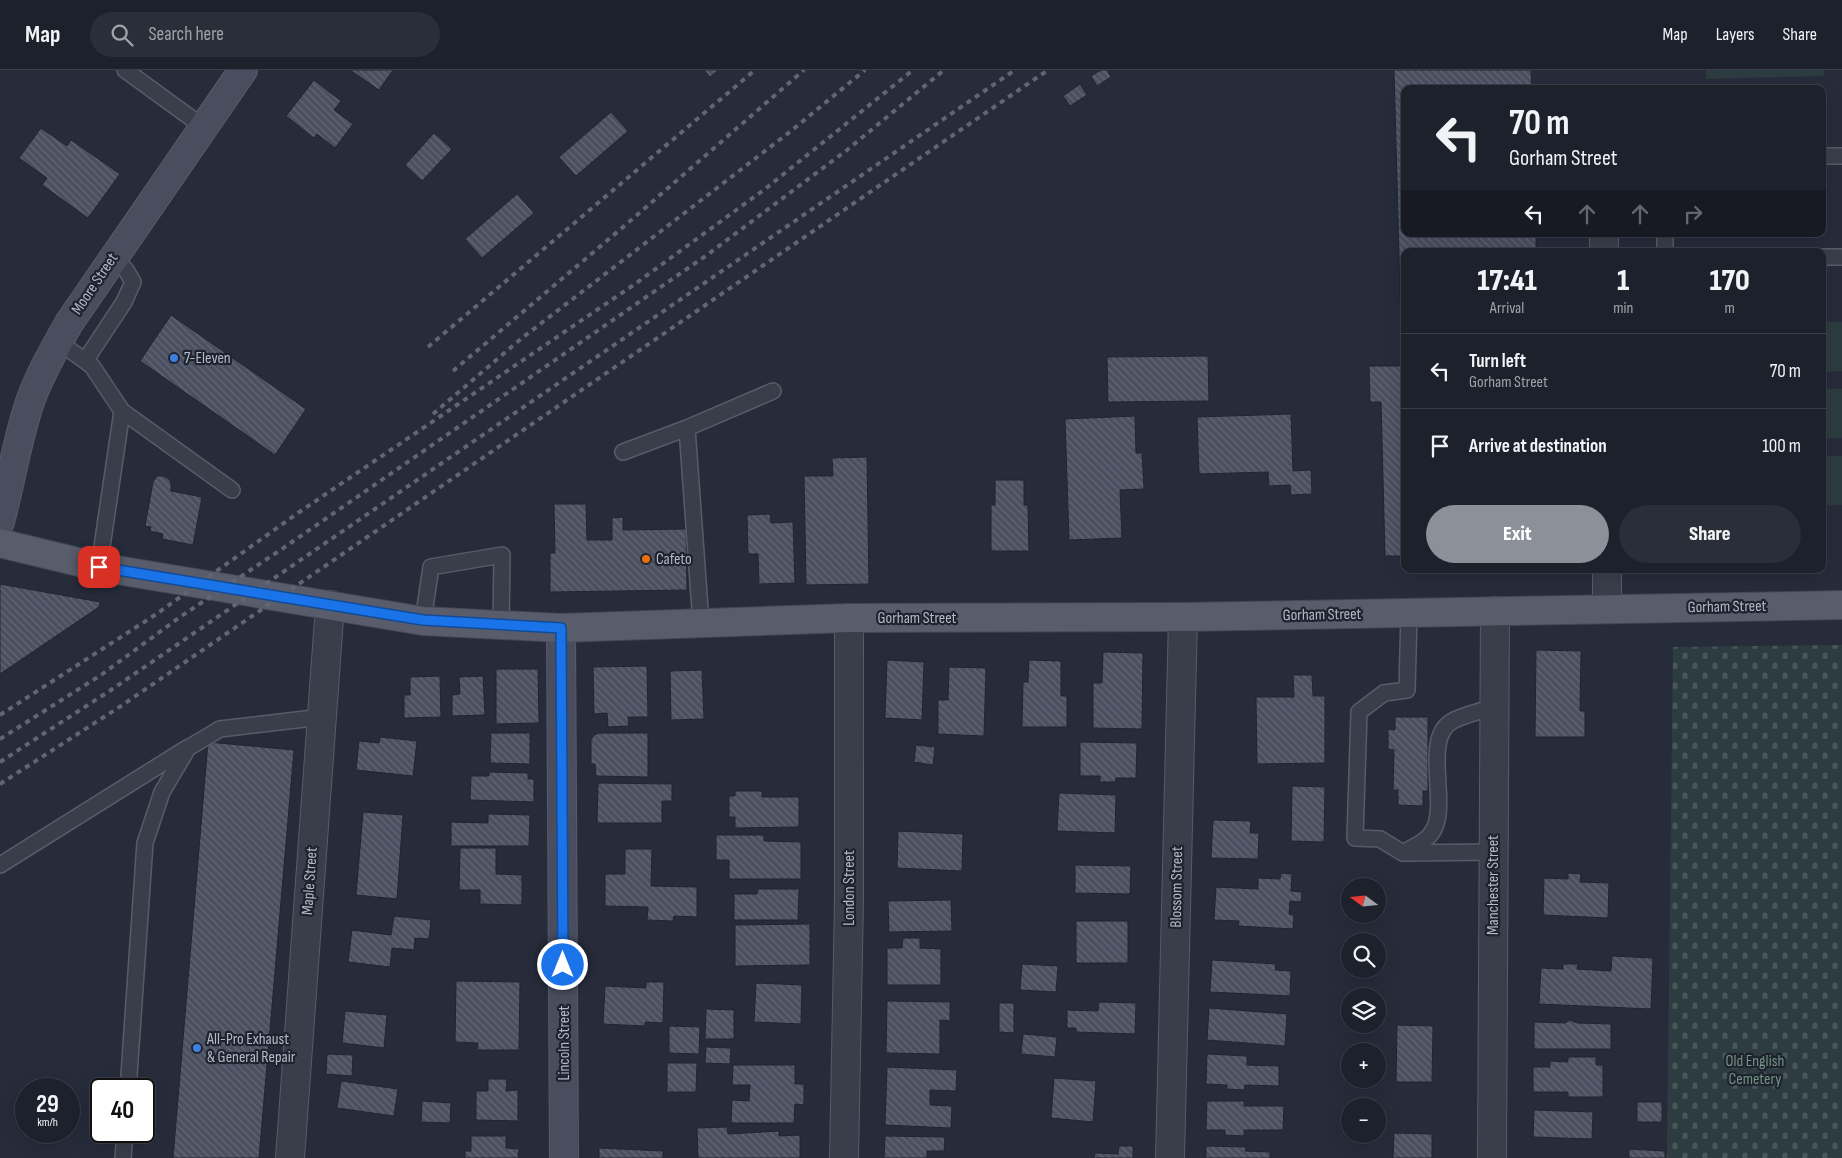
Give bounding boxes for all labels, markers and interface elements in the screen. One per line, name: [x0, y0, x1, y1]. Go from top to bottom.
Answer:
search box: [90, 12, 440, 57]
text: Map: [25, 20, 60, 49]
icon: search: [108, 21, 136, 49]
text: Search here: [148, 23, 224, 46]
text: Map: [1663, 24, 1688, 45]
text: Layers: [1716, 24, 1755, 45]
text: Share: [1783, 24, 1817, 45]
text: 70 m: [1509, 102, 1569, 145]
icon: left: [1426, 105, 1491, 170]
text: Gorham Street: [1509, 145, 1617, 172]
icon: left: [1520, 200, 1548, 228]
icon: ahead: [1573, 200, 1601, 228]
icon: ahead: [1626, 200, 1654, 228]
icon: right: [1679, 200, 1707, 228]
street label: Moore Street: [68, 250, 122, 318]
text: 17:41: [1477, 263, 1537, 299]
text: 1: [1617, 263, 1629, 299]
text: 170: [1710, 263, 1750, 299]
text: Arrival: [1490, 299, 1524, 318]
text: min: [1613, 299, 1633, 318]
text: m: [1724, 299, 1735, 318]
place label: 7-Eleven: [184, 349, 231, 368]
text: Turn left: [1469, 350, 1526, 373]
marker: 7-Eleven: [168, 352, 180, 364]
icon: left: [1426, 357, 1454, 385]
text: 70 m: [1770, 360, 1801, 383]
text: Gorham Street: [1469, 373, 1548, 392]
icon: arrive: [1426, 432, 1454, 460]
text: Arrive at destination: [1469, 435, 1607, 458]
text: 100 m: [1762, 435, 1801, 458]
button: Exit: [1426, 505, 1609, 563]
button: Share: [1619, 505, 1801, 563]
pin: [78, 546, 120, 588]
place label: Cafeto: [656, 550, 692, 569]
icon: arrive: [85, 553, 113, 581]
marker: Cafeto: [640, 553, 652, 565]
street label: Gorham Street: [1687, 597, 1767, 617]
street label: Gorham Street: [1282, 605, 1362, 625]
street label: Gorham Street: [878, 609, 957, 628]
street label: Manchester Street: [1484, 835, 1503, 935]
street label: Maple Street: [298, 846, 322, 916]
street label: Blossom Street: [1167, 846, 1187, 928]
street label: London Street: [840, 850, 859, 926]
north arrow: [1341, 878, 1386, 922]
map controls: [1341, 878, 1386, 1143]
button: search: [1341, 933, 1386, 978]
position arrow: [536, 938, 588, 990]
button: layers: [1341, 988, 1386, 1033]
street label: Lincoln Street: [555, 1005, 574, 1080]
place label: All-Pro Exhaust & General Repair: [206, 1030, 296, 1067]
marker: All-Pro Exhaust & General Repair: [191, 1042, 203, 1054]
button: +: [1341, 1043, 1386, 1088]
park label: Old English Cemetery: [1726, 1052, 1784, 1089]
speed limit sign: 40: [90, 1078, 155, 1143]
text: 29: [36, 1089, 59, 1120]
button: −: [1341, 1098, 1386, 1143]
text: km/h: [37, 1115, 58, 1130]

